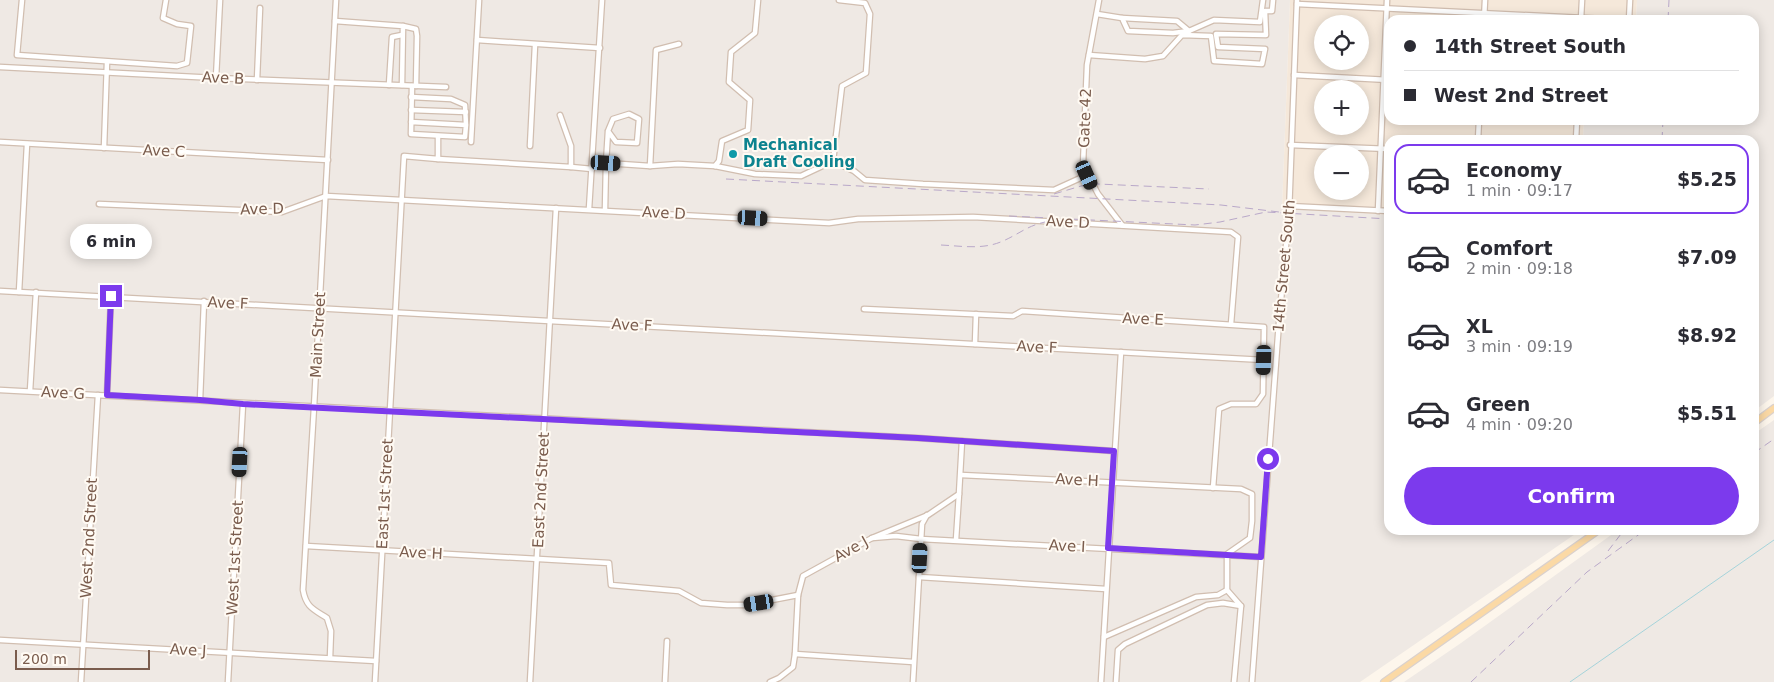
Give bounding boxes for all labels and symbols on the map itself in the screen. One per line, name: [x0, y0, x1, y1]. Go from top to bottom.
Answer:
street label: Ave B: [201, 68, 245, 88]
street label: Gate 42: [1075, 88, 1095, 148]
place label: Mechanical Draft Cooling: [743, 136, 855, 171]
street label: Ave C: [142, 141, 186, 161]
marker: Mechanical Draft Cooling: [727, 148, 739, 160]
car: [590, 155, 621, 171]
car: [1074, 158, 1099, 192]
street label: 14th Street South: [1269, 199, 1299, 333]
street label: Ave D: [240, 200, 284, 218]
street label: Ave D: [642, 203, 686, 223]
car: [737, 210, 768, 226]
street label: Ave D: [1046, 212, 1090, 232]
callout: 6 min: [70, 224, 152, 258]
route end: [100, 285, 122, 307]
street label: Main Street: [307, 291, 329, 378]
street label: Ave F: [207, 293, 249, 313]
street label: Ave E: [1122, 309, 1164, 329]
street label: Ave F: [611, 315, 653, 335]
street label: Ave F: [1016, 337, 1058, 357]
car: [1255, 345, 1272, 375]
street label: Ave G: [41, 383, 85, 403]
street label: East 2nd Street: [529, 431, 553, 548]
street label: East 1st Street: [373, 438, 397, 550]
car: [231, 447, 248, 477]
route start: [1257, 448, 1279, 470]
street label: Ave H: [1055, 470, 1099, 490]
street label: West 2nd Street: [77, 477, 101, 599]
street label: West 1st Street: [223, 500, 247, 616]
street label: Ave J: [831, 532, 871, 566]
street label: Ave I: [1048, 536, 1086, 556]
street label: Ave H: [399, 543, 443, 563]
car: [911, 543, 928, 573]
car: [743, 593, 774, 613]
street label: Ave J: [169, 640, 207, 660]
scale bar: [15, 647, 150, 670]

